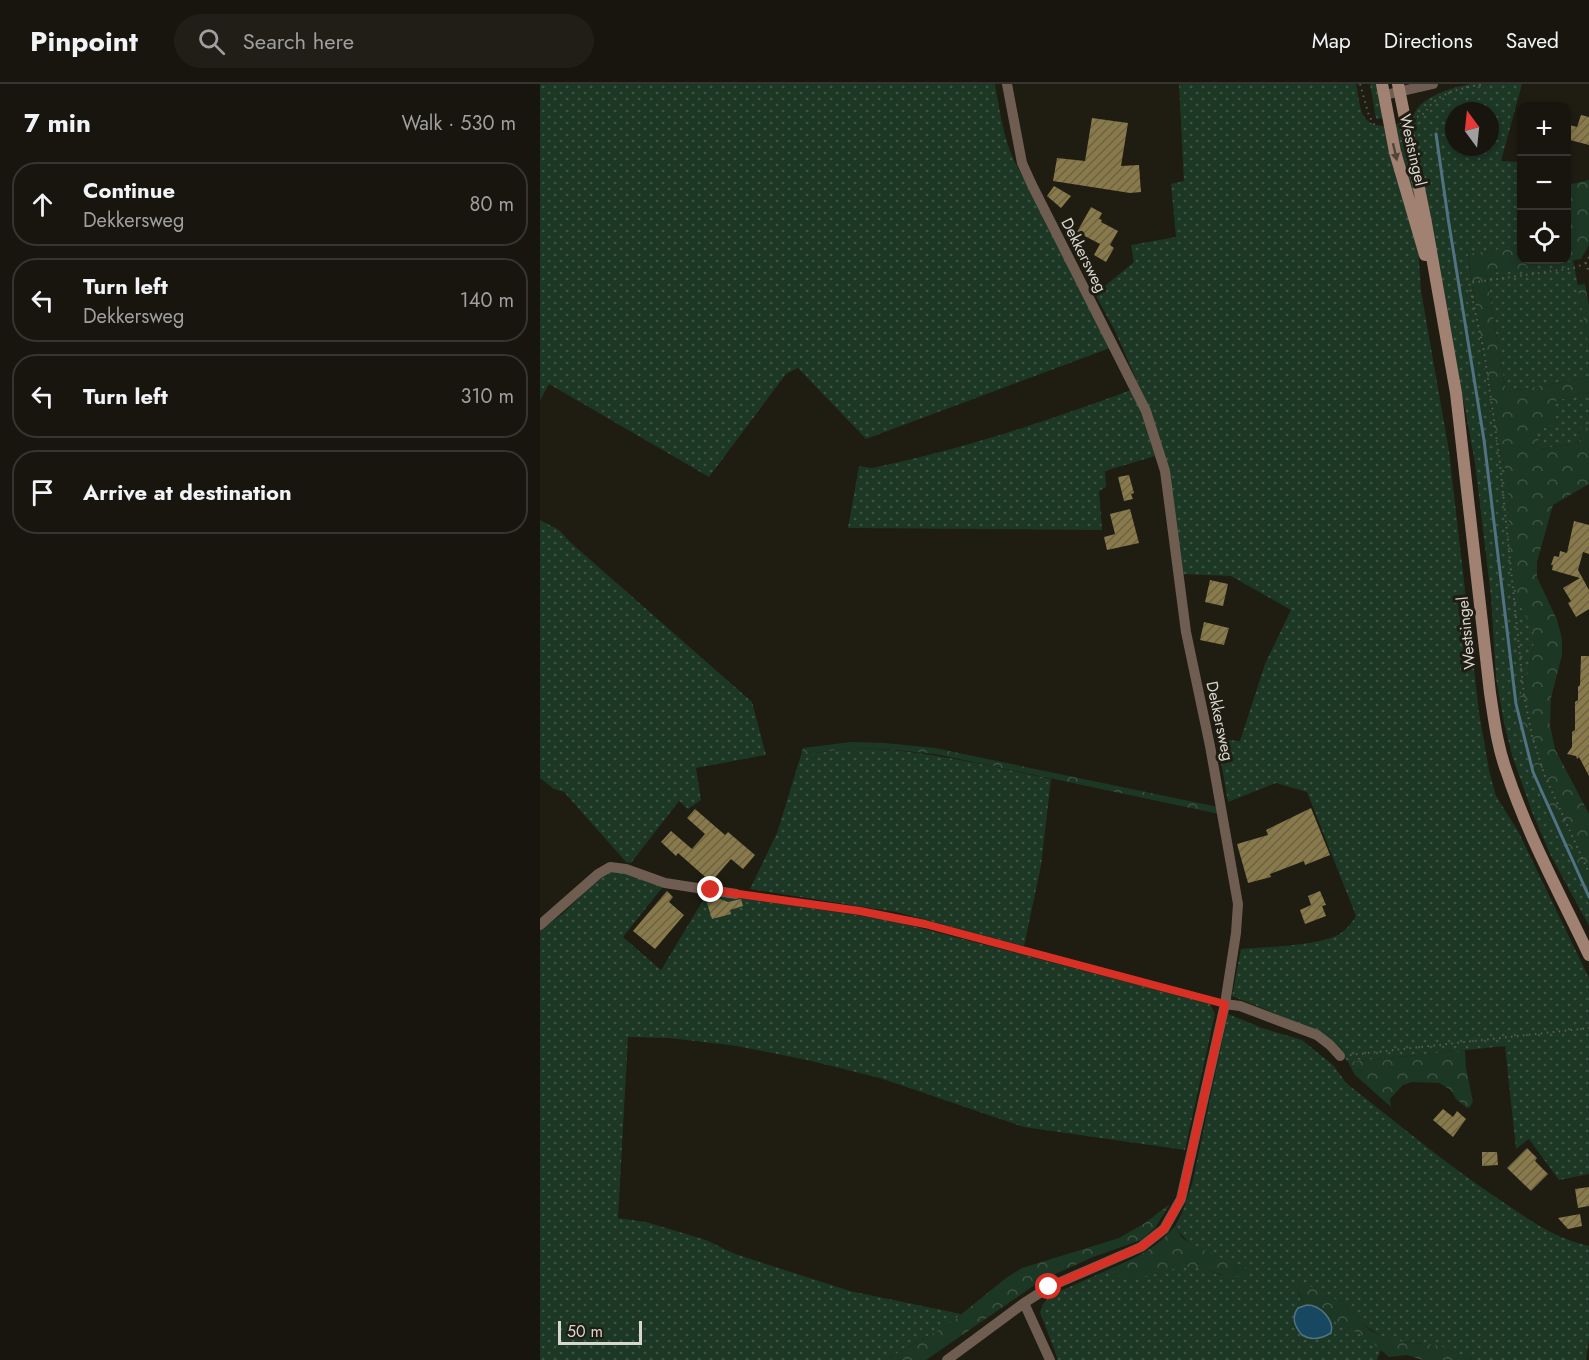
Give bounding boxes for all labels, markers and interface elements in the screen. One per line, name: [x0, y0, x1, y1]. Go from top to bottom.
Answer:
search box: [174, 14, 594, 68]
text: Pinpoint: [30, 21, 138, 62]
icon: search: [195, 25, 228, 58]
text: Search here: [243, 25, 354, 57]
text: Map: [1312, 26, 1351, 56]
text: Directions: [1384, 26, 1473, 56]
text: Saved: [1506, 26, 1559, 56]
north arrow: [1445, 102, 1499, 156]
map controls: [1517, 102, 1571, 264]
button: +: [1517, 102, 1571, 156]
text: 7 min: [24, 104, 91, 142]
text: Walk · 530 m: [401, 109, 516, 138]
street label: Westsingel: [1394, 112, 1432, 188]
one-way arrow: [1391, 143, 1401, 162]
button: −: [1517, 156, 1571, 210]
text: Continue: [83, 174, 175, 206]
icon: ahead: [26, 188, 59, 221]
text: 80 m: [469, 190, 514, 219]
text: Dekkersweg: [83, 206, 184, 235]
button: locate: [1517, 210, 1571, 264]
street label: Dekkersweg: [1055, 214, 1113, 296]
text: Turn left: [83, 270, 168, 302]
icon: left: [26, 284, 59, 317]
text: 140 m: [460, 286, 514, 315]
text: Dekkersweg: [83, 302, 184, 331]
icon: left: [26, 380, 59, 413]
text: Turn left: [83, 380, 168, 412]
text: 310 m: [460, 382, 514, 411]
icon: arrive: [26, 476, 59, 509]
text: Arrive at destination: [83, 476, 292, 508]
street label: Westsingel: [1451, 595, 1481, 671]
street label: Dekkersweg: [1200, 679, 1240, 763]
route end: [697, 876, 723, 902]
route start: [1035, 1273, 1061, 1299]
scale bar: [558, 1318, 642, 1346]
text: 50 m: [567, 1320, 603, 1343]

